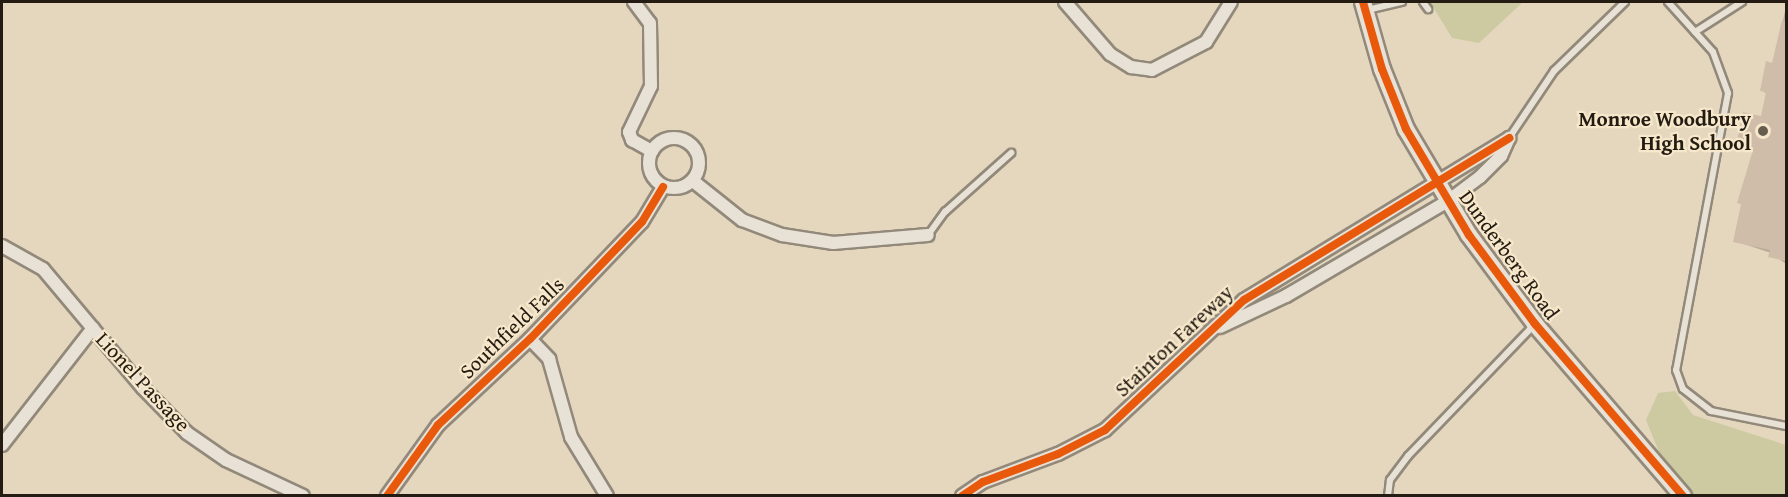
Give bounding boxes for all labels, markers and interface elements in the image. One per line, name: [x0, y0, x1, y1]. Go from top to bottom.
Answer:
place label: Monroe Woodbury High School: [1579, 106, 1751, 156]
marker: Monroe Woodbury High School: [1756, 124, 1770, 138]
street label: Dunderberg Road: [1454, 185, 1564, 325]
street label: Southfield Falls: [455, 272, 569, 384]
street label: Stainton Fareway: [1110, 280, 1238, 402]
street label: Lionel Passage: [90, 327, 196, 437]

